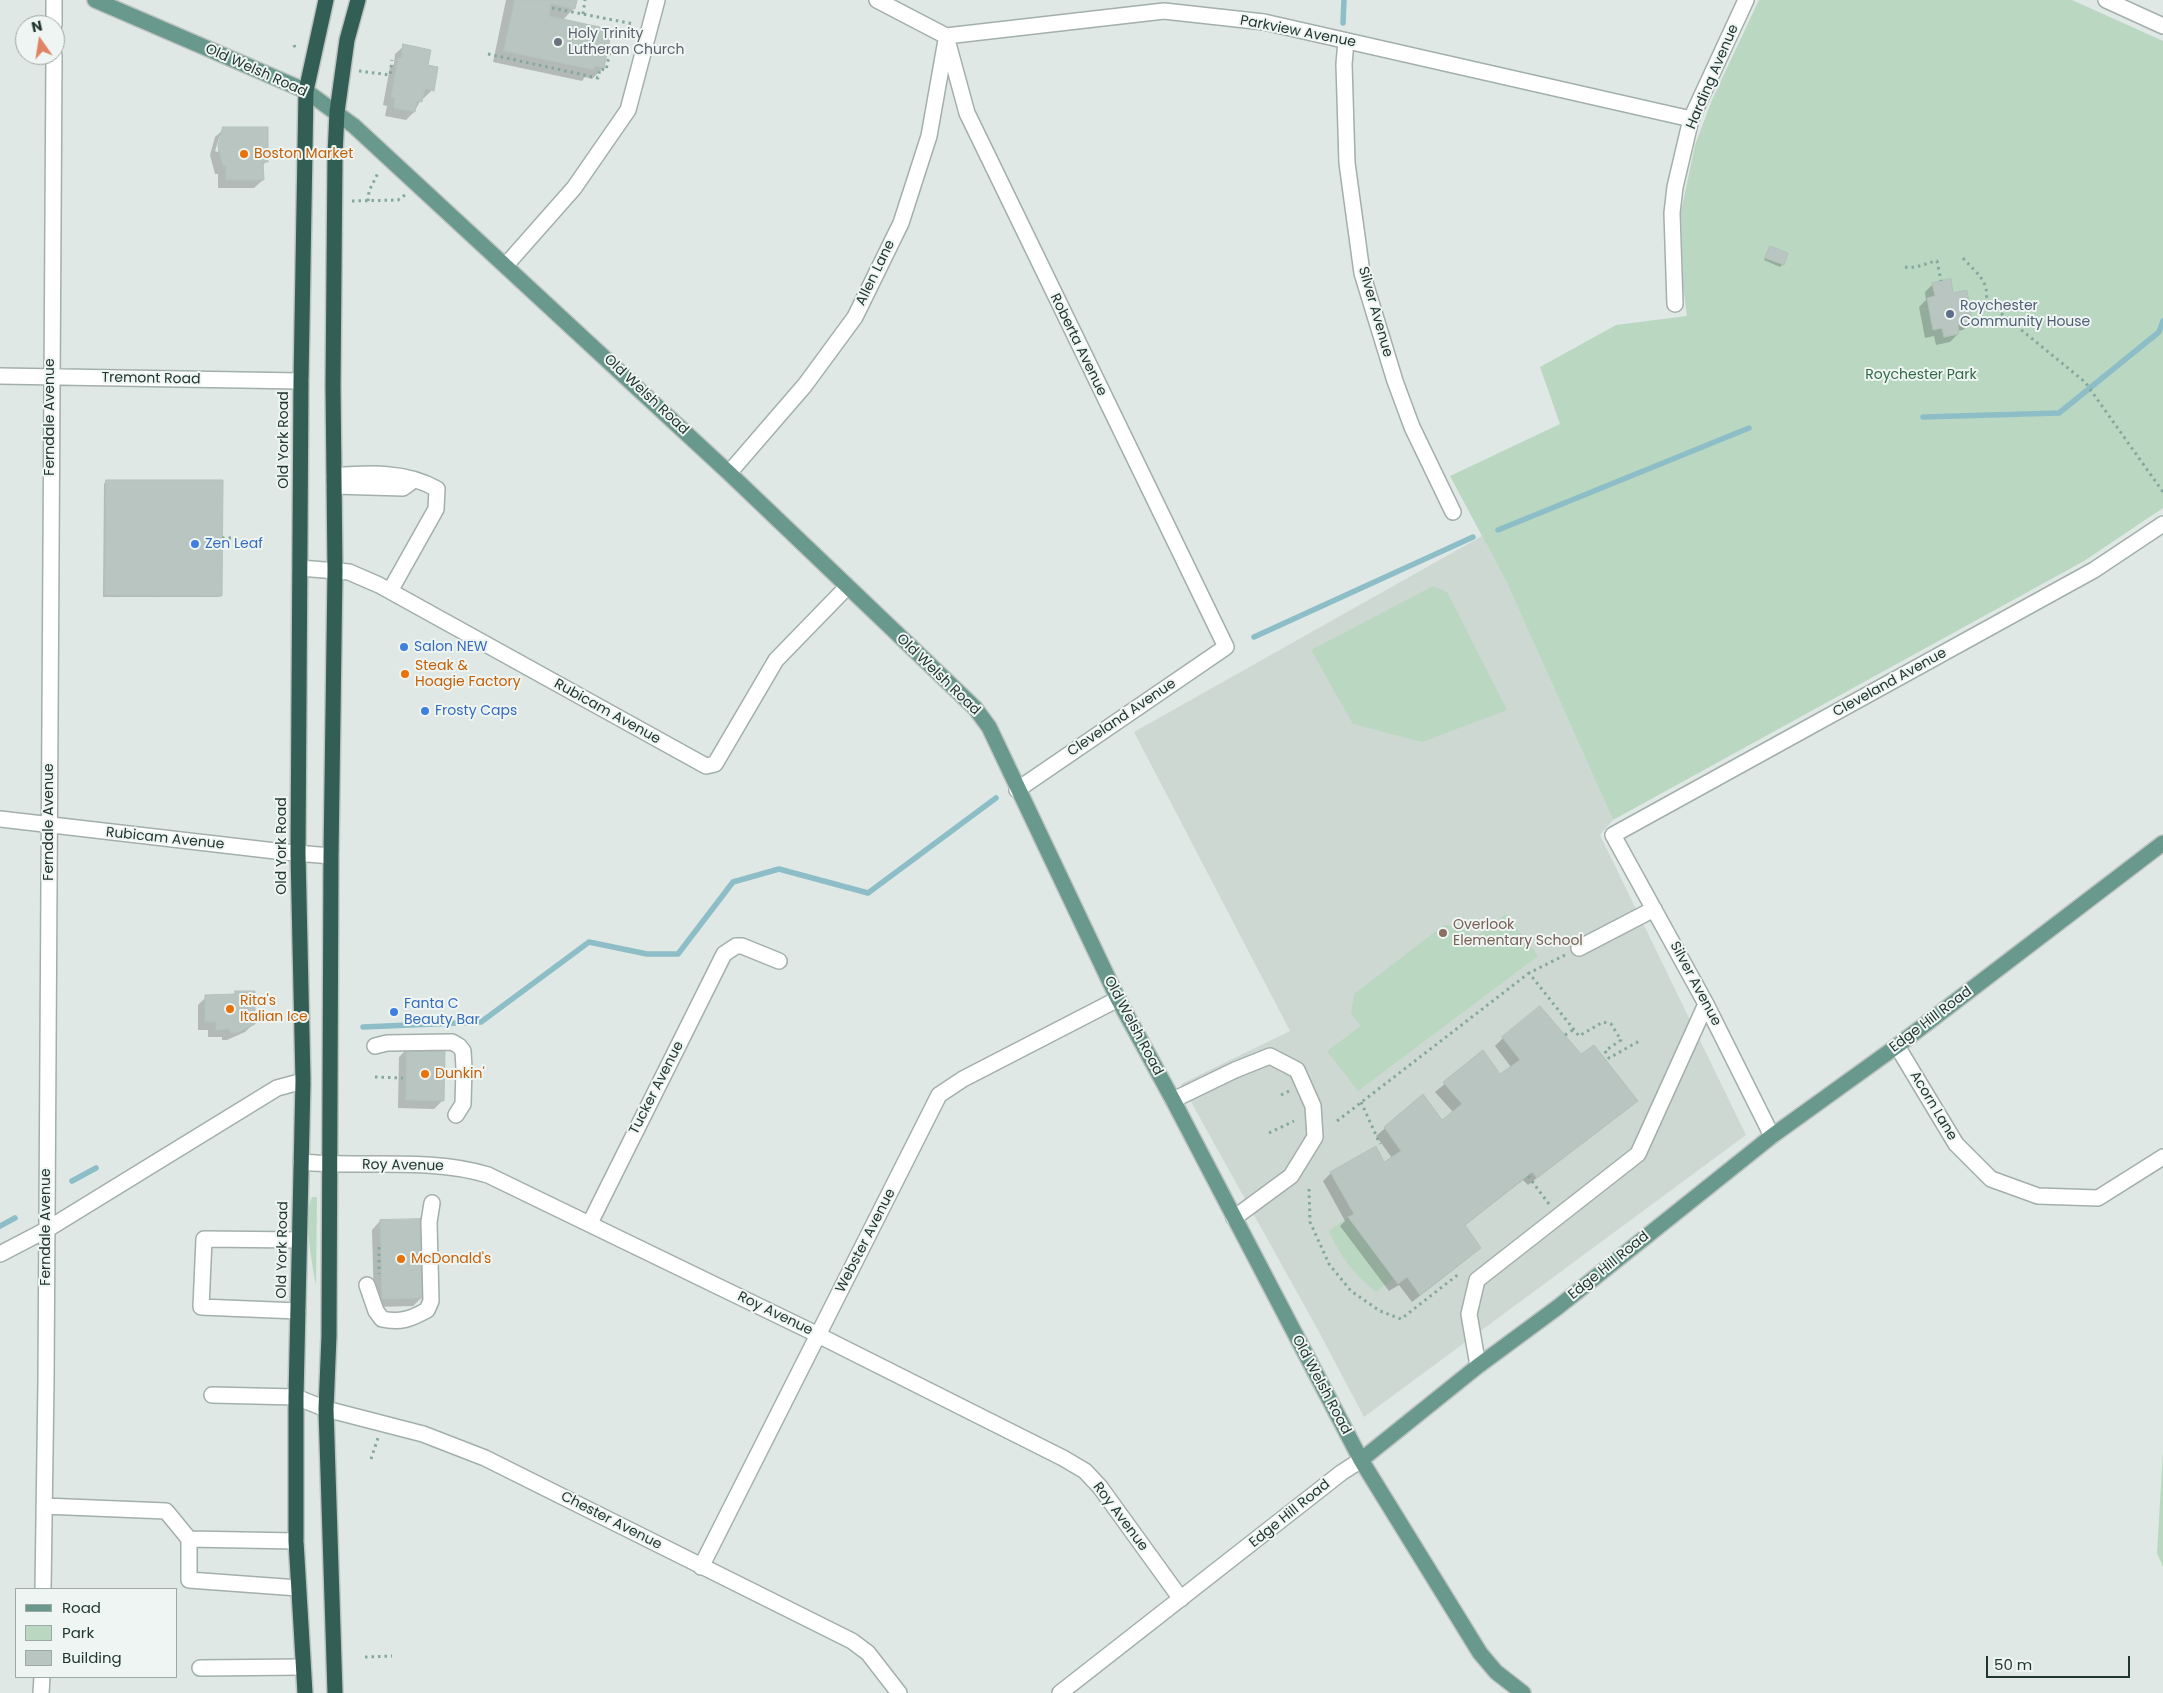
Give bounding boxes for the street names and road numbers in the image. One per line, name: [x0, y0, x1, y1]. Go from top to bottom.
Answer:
street label: Parkview Avenue: [1239, 13, 1357, 51]
street label: Harding Avenue: [1683, 22, 1743, 132]
street label: Old Welsh Road: [202, 41, 310, 101]
street label: Allen Lane: [853, 237, 899, 309]
street label: Silver Avenue: [1354, 265, 1396, 359]
street label: Roberta Avenue: [1046, 291, 1110, 399]
street label: Old Welsh Road: [600, 351, 692, 439]
street label: Ferndale Avenue: [42, 358, 58, 476]
street label: Tremont Road: [101, 370, 201, 388]
street label: Old York Road: [276, 391, 292, 489]
street label: Old Welsh Road: [893, 631, 983, 719]
street label: Cleveland Avenue: [1830, 645, 1950, 721]
street label: Cleveland Avenue: [1065, 675, 1179, 761]
street label: Rubicam Avenue: [551, 676, 663, 748]
street label: Ferndale Avenue: [41, 763, 57, 881]
street label: Old York Road: [274, 797, 290, 895]
street label: Rubicam Avenue: [105, 824, 225, 854]
street label: Silver Avenue: [1666, 939, 1724, 1029]
street label: Old Welsh Road: [1100, 974, 1166, 1078]
street label: Edge Hill Road: [1887, 984, 1975, 1056]
street label: Tucker Avenue: [626, 1039, 688, 1137]
street label: Acorn Lane: [1906, 1068, 1960, 1144]
street label: Roy Avenue: [362, 1157, 444, 1175]
street label: Ferndale Avenue: [38, 1168, 54, 1286]
street label: Webster Avenue: [833, 1186, 899, 1296]
street label: Old York Road: [274, 1201, 292, 1299]
street label: Edge Hill Road: [1565, 1228, 1653, 1304]
street label: Roy Avenue: [735, 1289, 815, 1339]
street label: Old Welsh Road: [1288, 1333, 1354, 1437]
street label: Edge Hill Road: [1246, 1476, 1334, 1552]
street label: Roy Avenue: [1089, 1479, 1151, 1555]
street label: Chester Avenue: [558, 1488, 664, 1554]

